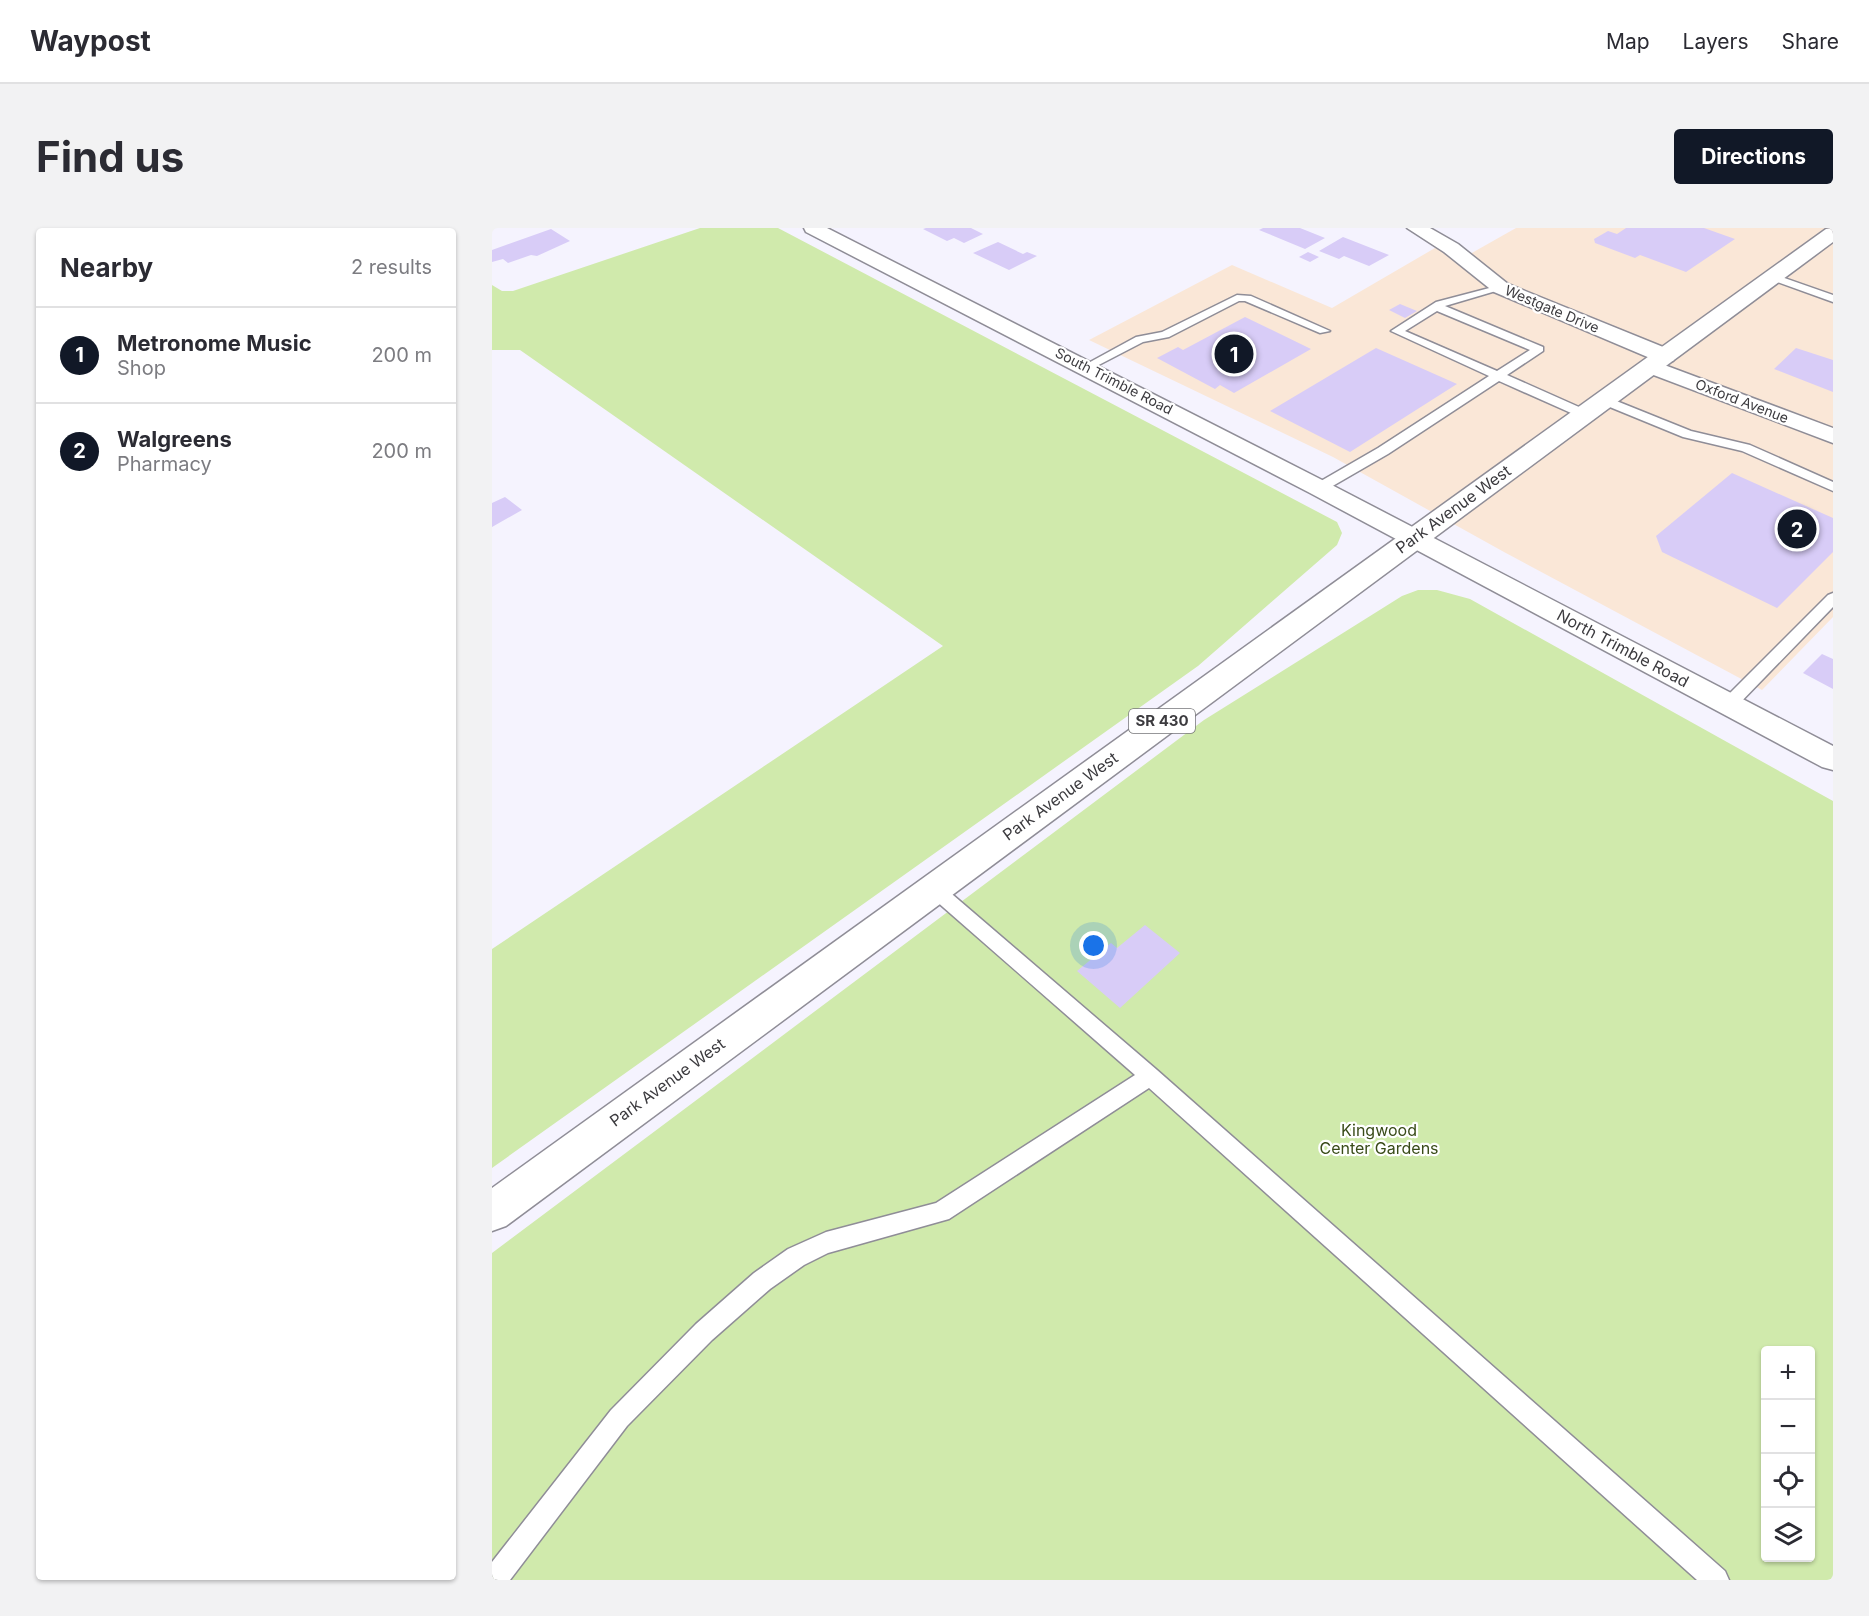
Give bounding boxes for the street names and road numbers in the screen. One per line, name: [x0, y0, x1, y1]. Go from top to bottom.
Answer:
street label: Westgate Drive: [1502, 281, 1602, 336]
street label: South Trimble Road: [1053, 344, 1176, 418]
street label: Oxford Avenue: [1693, 375, 1791, 426]
street label: Park Avenue West: [1392, 461, 1514, 557]
street label: North Trimble Road: [1553, 605, 1693, 691]
road number: SR 430: [1129, 709, 1195, 733]
street label: Park Avenue West: [999, 748, 1121, 844]
street label: Park Avenue West: [606, 1034, 728, 1130]

